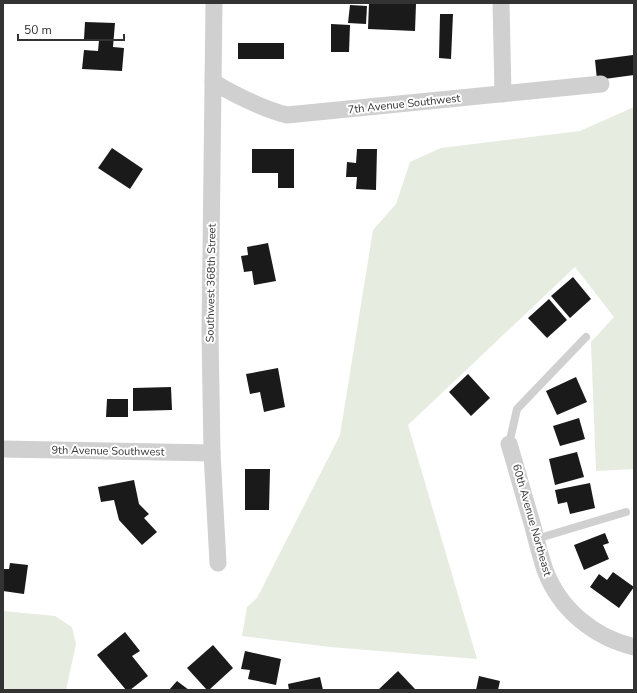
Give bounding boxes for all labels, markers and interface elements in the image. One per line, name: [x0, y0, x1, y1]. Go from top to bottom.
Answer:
scale bar: [18, 16, 124, 42]
text: 50 m: [24, 22, 52, 38]
street label: 7th Avenue Southwest: [347, 91, 461, 117]
street label: Southwest 368th Street: [202, 223, 220, 343]
street label: 9th Avenue Southwest: [51, 443, 165, 459]
street label: 60th Avenue Northeast: [509, 462, 555, 578]

